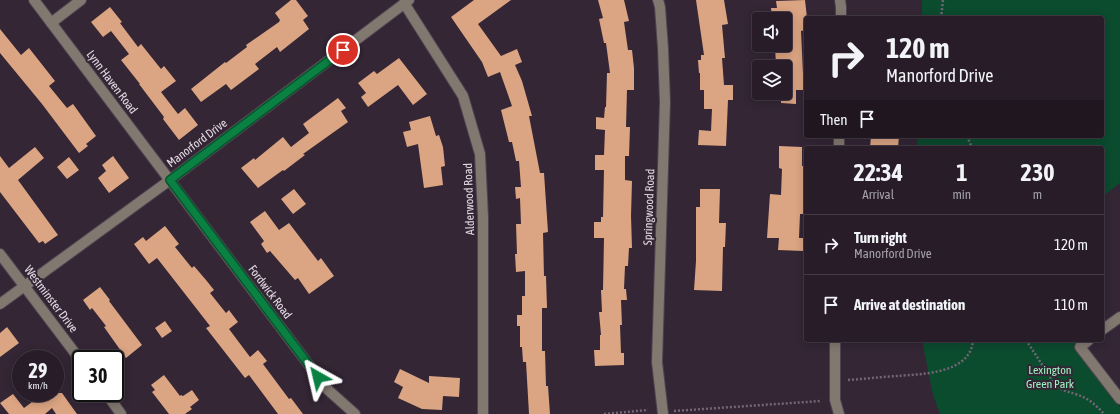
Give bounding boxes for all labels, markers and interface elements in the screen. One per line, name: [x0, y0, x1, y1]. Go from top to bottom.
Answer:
map controls: [752, 12, 792, 100]
button: sound: [752, 12, 792, 52]
icon: right: [820, 32, 872, 84]
text: 120 m: [886, 32, 949, 64]
pin: [326, 33, 360, 67]
icon: arrive: [332, 39, 354, 61]
street label: Lynn Haven Road: [84, 48, 140, 116]
button: layers: [752, 60, 792, 100]
text: Manorford Drive: [886, 65, 993, 86]
icon: arrive: [856, 108, 878, 130]
text: Then: [820, 111, 848, 128]
street label: Manorford Drive: [164, 116, 230, 170]
text: 22:34: [854, 159, 903, 186]
text: 1: [956, 159, 967, 186]
text: 230: [1021, 159, 1054, 186]
street label: Alderwood Road: [461, 163, 477, 235]
street label: Springwood Road: [641, 168, 657, 246]
text: Arrival: [862, 187, 894, 202]
text: min: [952, 187, 971, 202]
text: m: [1033, 187, 1042, 202]
text: Turn right: [854, 229, 907, 246]
icon: right: [820, 234, 842, 256]
text: 120 m: [1054, 236, 1088, 253]
text: Manorford Drive: [854, 246, 932, 261]
street label: Fordwick Road: [245, 262, 295, 322]
street label: Westminster Drive: [21, 263, 81, 335]
icon: arrive: [820, 294, 842, 316]
text: Arrive at destination: [854, 296, 965, 313]
text: 110 m: [1054, 296, 1088, 313]
speed limit sign: 30: [72, 350, 124, 402]
position arrow: [297, 356, 339, 398]
text: 29: [29, 359, 47, 382]
park label: Lexington Green Park: [1026, 363, 1075, 391]
text: km/h: [28, 380, 48, 391]

